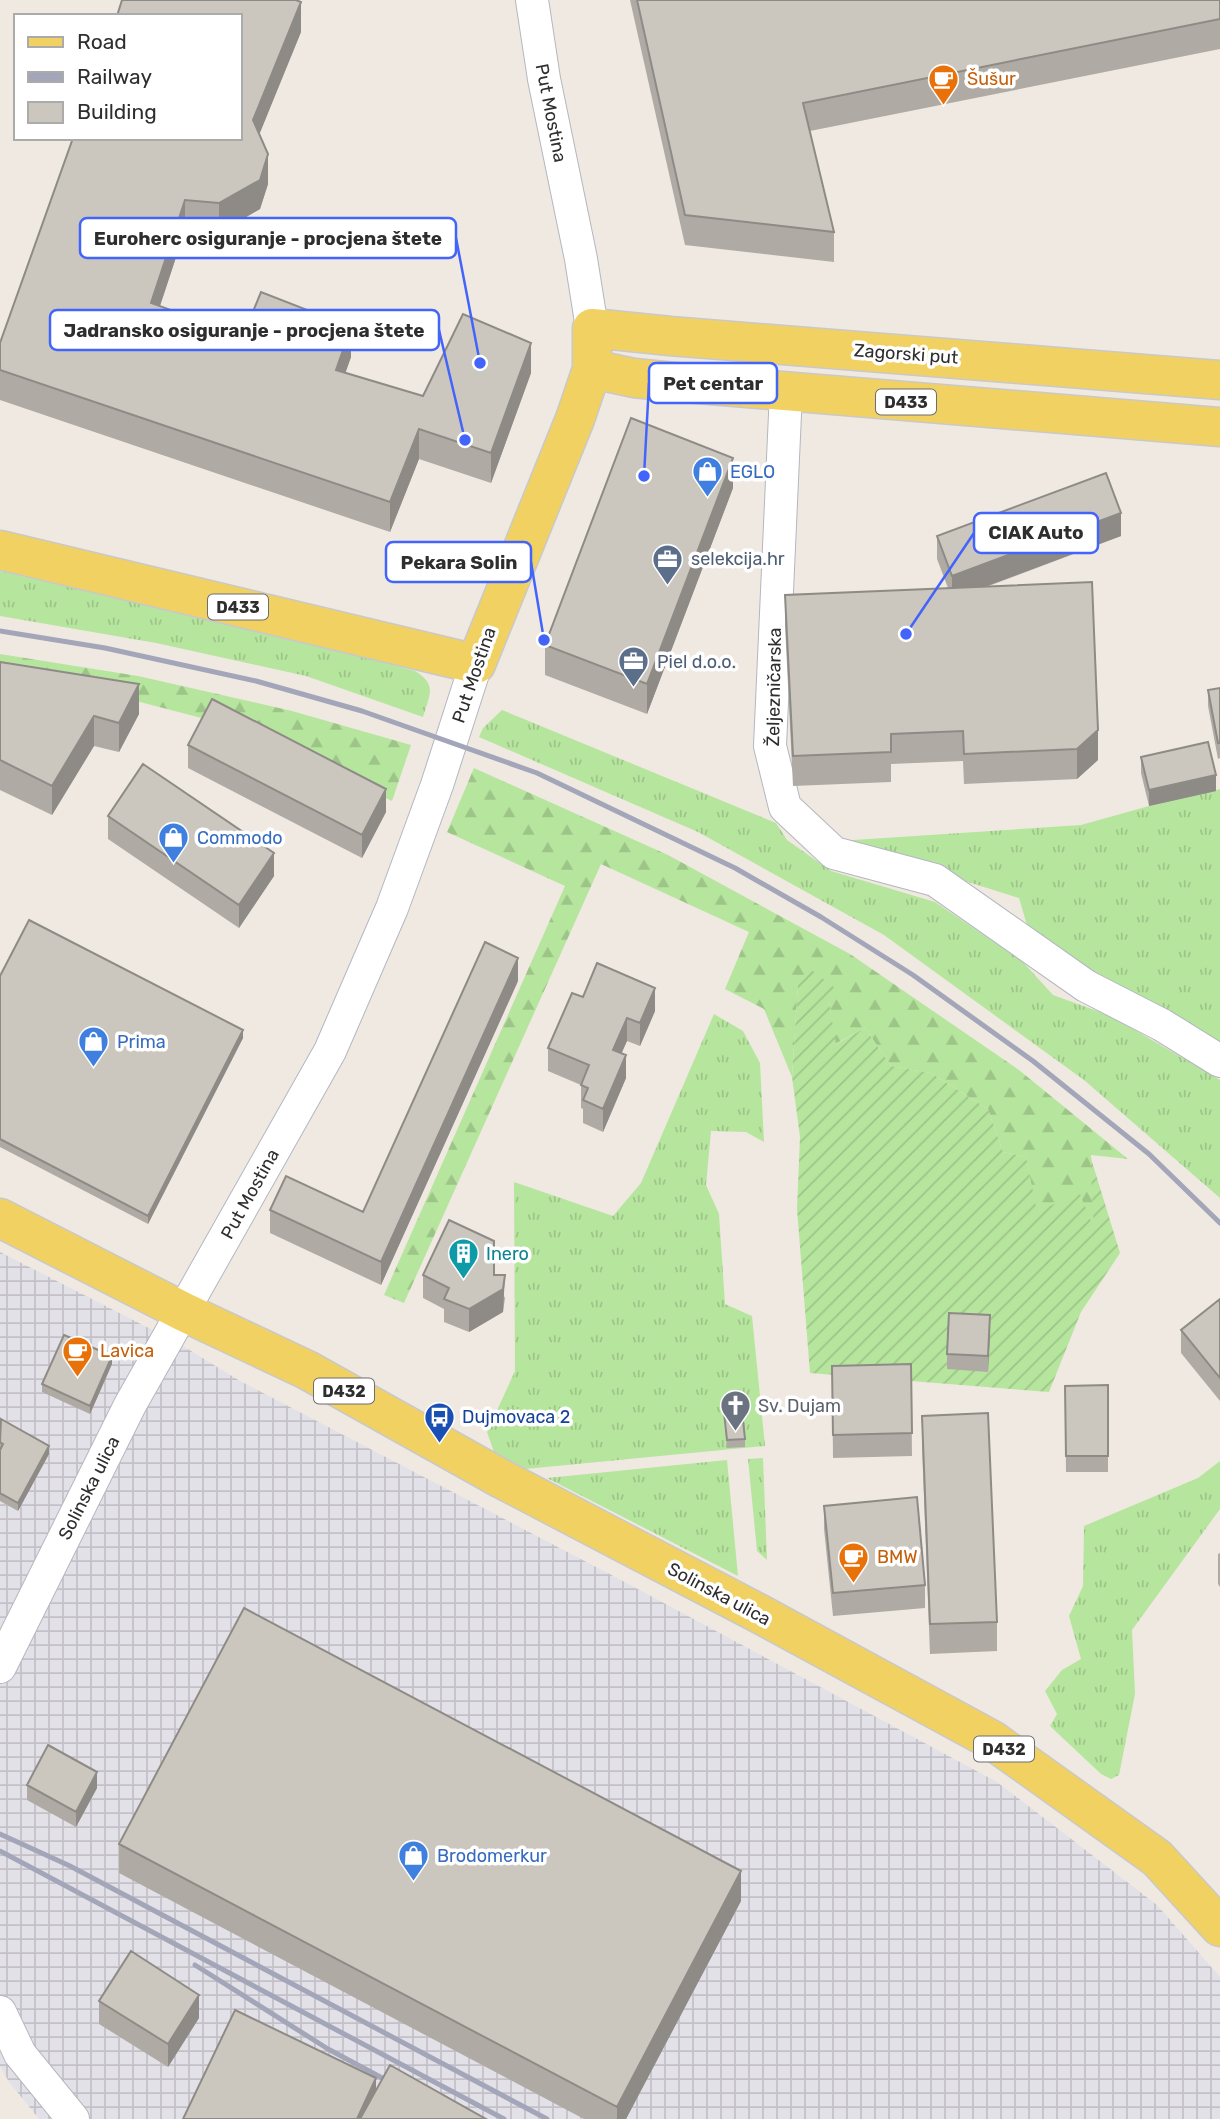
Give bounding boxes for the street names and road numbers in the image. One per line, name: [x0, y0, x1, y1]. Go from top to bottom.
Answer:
street label: Put Mostina: [531, 62, 571, 164]
street label: Zagorski put: [853, 339, 959, 369]
road number: D433: [876, 390, 936, 414]
road number: D433: [208, 594, 268, 620]
street label: Put Mostina: [447, 624, 501, 726]
street label: Željezničarska: [762, 627, 786, 747]
street label: Put Mostina: [216, 1145, 284, 1243]
road number: D432: [314, 1378, 374, 1404]
street label: Solinska ulica: [53, 1433, 125, 1543]
street label: Solinska ulica: [664, 1558, 774, 1630]
road number: D432: [974, 1736, 1034, 1762]

